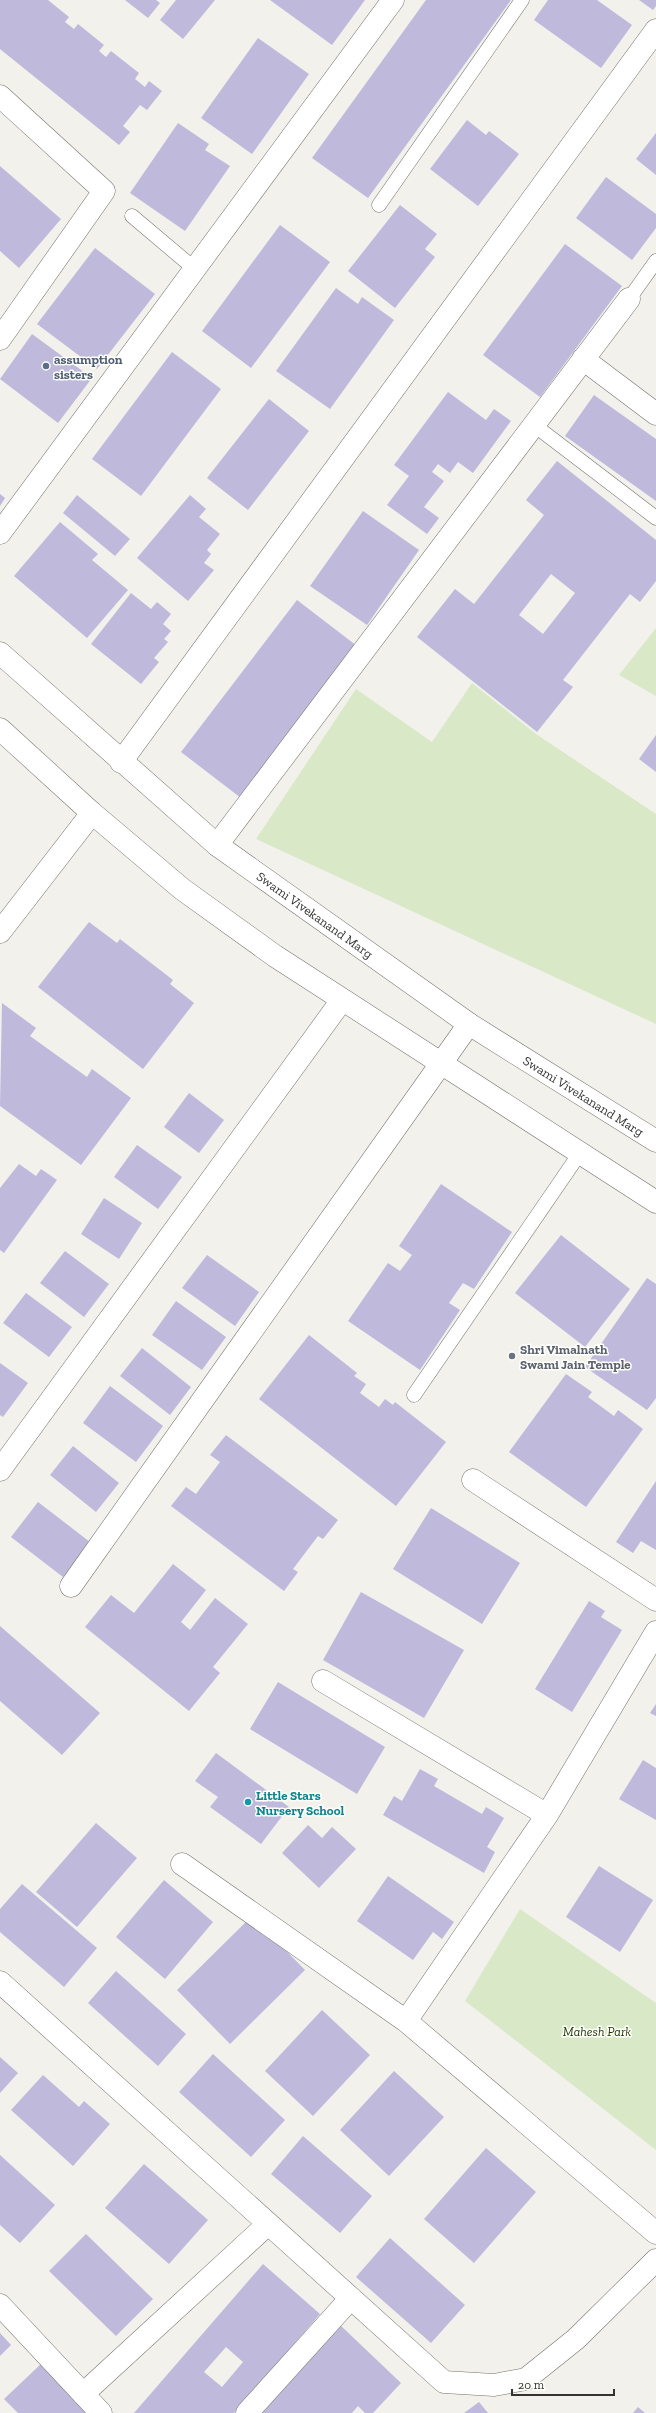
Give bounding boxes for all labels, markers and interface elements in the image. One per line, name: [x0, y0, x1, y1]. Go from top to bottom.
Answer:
place label: assumption sisters: [54, 352, 123, 382]
marker: assumption sisters: [41, 361, 51, 371]
street label: Swami Vivekanand Marg: [254, 868, 376, 961]
street label: Swami Vivekanand Marg: [521, 1052, 647, 1139]
place label: Shri Vimalnath Swami Jain Temple: [520, 1342, 631, 1372]
marker: Shri Vimalnath Swami Jain Temple: [507, 1351, 517, 1361]
place label: Little Stars Nursery School: [256, 1788, 344, 1818]
marker: Little Stars Nursery School: [243, 1797, 253, 1807]
park label: Mahesh Park: [563, 2024, 631, 2039]
scale bar: [512, 2371, 614, 2397]
text: 20 m: [518, 2378, 545, 2392]

